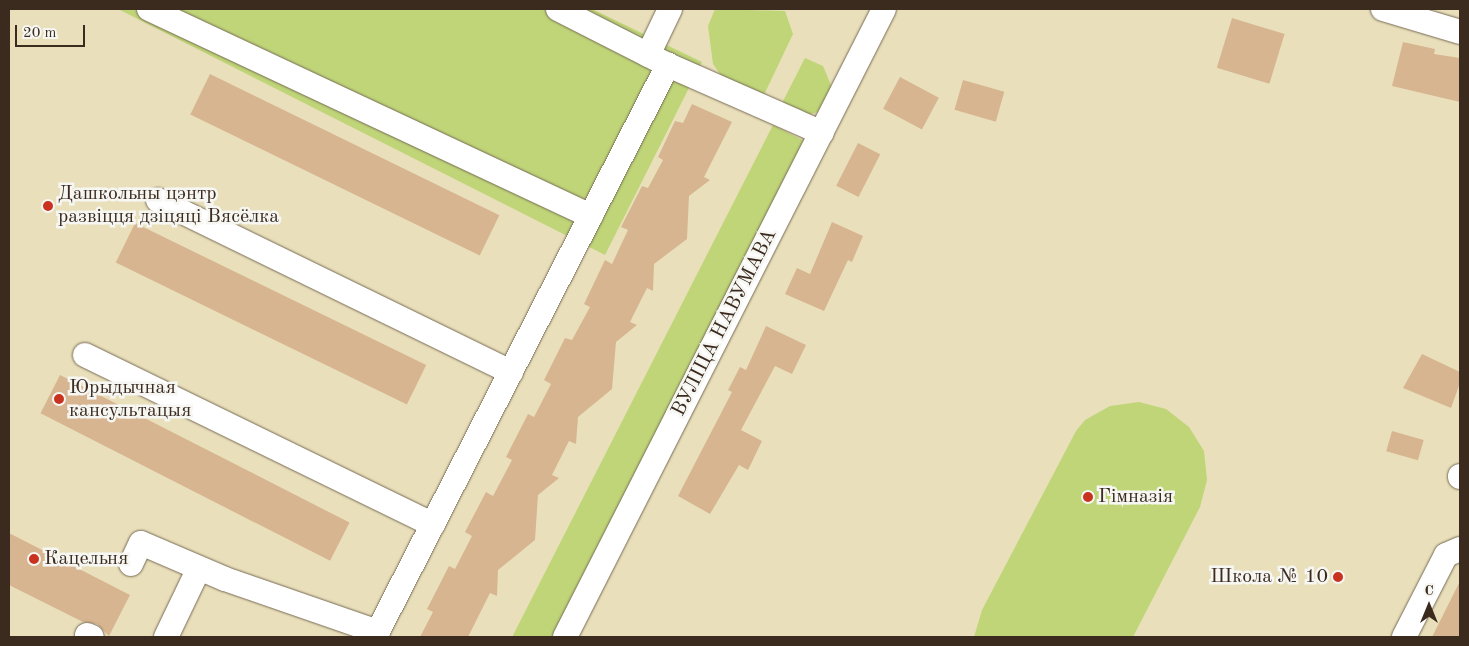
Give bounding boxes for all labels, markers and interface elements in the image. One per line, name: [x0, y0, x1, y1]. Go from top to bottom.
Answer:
scale bar: [18, 15, 88, 47]
text: 20 m: [23, 26, 57, 41]
place label: Дашкольны цэнтр развіцця дзіцяці Вясёлка: [58, 183, 279, 230]
marker: Дашкольны цэнтр развіцця дзіцяці Вясёлка: [42, 200, 54, 212]
street label: ВУЛІЦА НАВУМАВА: [667, 225, 783, 421]
place label: Юрыдычная кансультацыя: [69, 376, 191, 423]
marker: Юрыдычная кансультацыя: [53, 393, 65, 405]
place label: Гімназія: [1098, 485, 1173, 509]
marker: Гімназія: [1082, 491, 1094, 503]
place label: Кацельня: [44, 547, 128, 571]
marker: Кацельня: [28, 553, 40, 565]
place label: Школа № 10: [1210, 565, 1328, 589]
marker: Школа № 10: [1332, 571, 1344, 583]
north arrow: [1404, 581, 1454, 631]
text: С: [1424, 584, 1434, 598]

